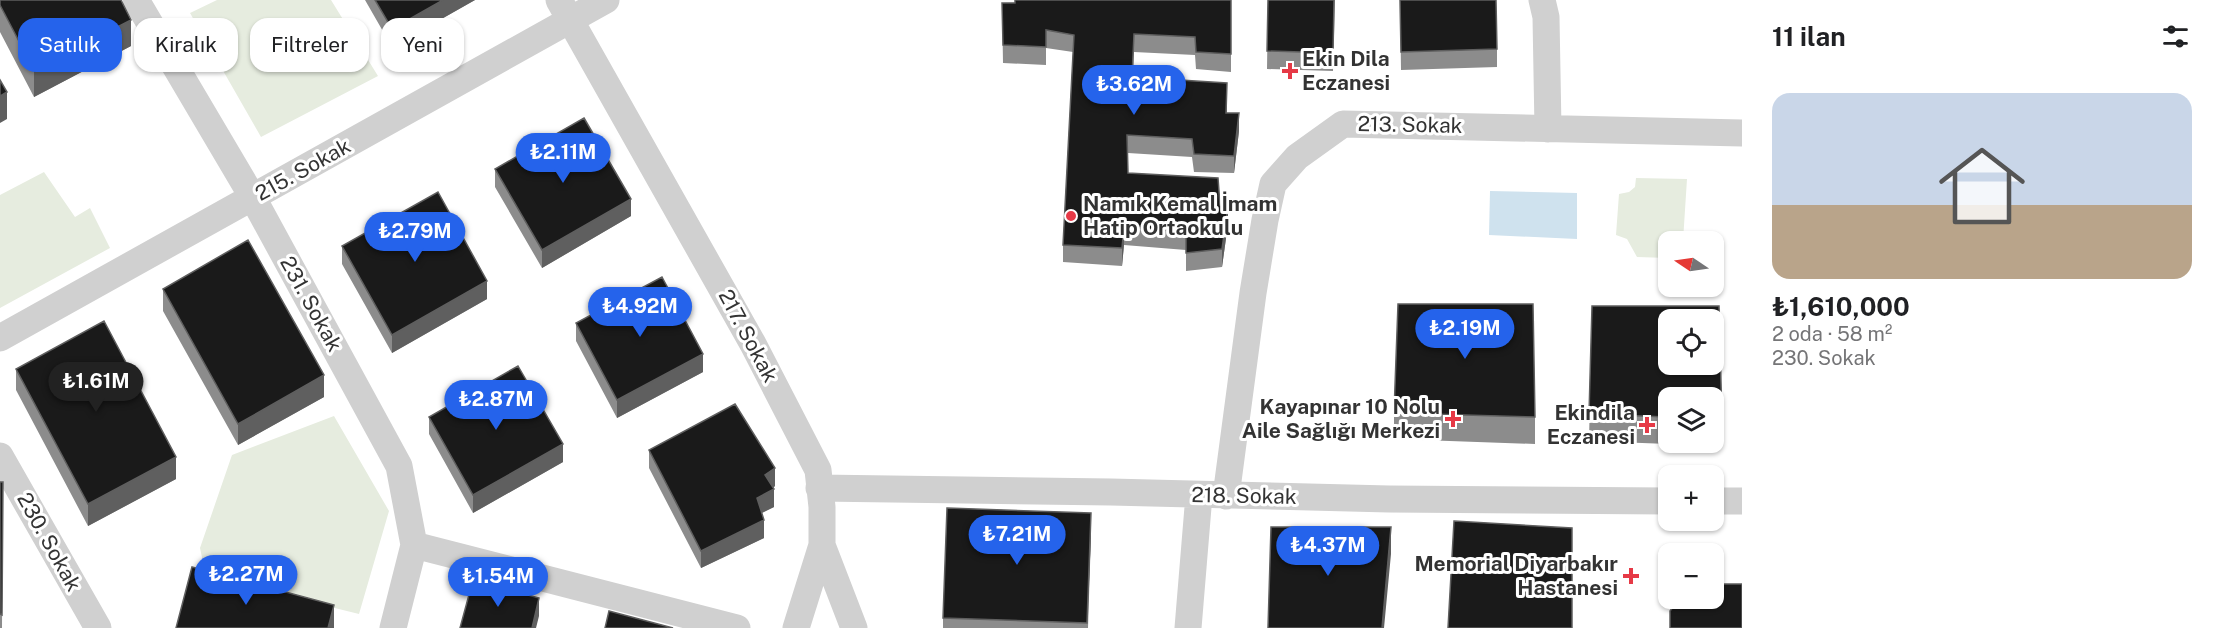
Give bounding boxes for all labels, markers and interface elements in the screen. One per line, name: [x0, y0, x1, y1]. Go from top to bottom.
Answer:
chip: Satılık: [18, 18, 122, 72]
chip: Kiralık: [134, 18, 238, 72]
chip: Filtreler: [250, 18, 369, 72]
chip: Yeni: [381, 18, 464, 72]
icon: filters: [2159, 20, 2192, 53]
text: 11 ilan: [1772, 21, 1846, 52]
place label: Ekin Dila Eczanesi: [1302, 46, 1390, 95]
marker: Ekin Dila Eczanesi: [1283, 64, 1297, 78]
pin: ₺3.62M: [1085, 65, 1183, 116]
text: ₺3.62M: [1096, 72, 1172, 96]
street label: 213. Sokak: [1357, 111, 1463, 138]
icon: home: [1928, 132, 2036, 240]
street label: 215. Sokak: [251, 133, 355, 206]
pin: ₺2.11M: [514, 133, 612, 184]
text: ₺2.11M: [530, 140, 596, 164]
place label: Namık Kemal İmam Hatip Ortaokulu: [1083, 191, 1277, 240]
marker: Namık Kemal İmam Hatip Ortaokulu: [1064, 209, 1078, 223]
pin: ₺2.79M: [366, 212, 464, 263]
text: ₺2.79M: [378, 219, 452, 243]
north arrow: [1658, 231, 1724, 297]
map controls: [1658, 231, 1724, 609]
street label: 231. Sokak: [275, 252, 348, 356]
street label: 217. Sokak: [714, 285, 783, 387]
pin: ₺4.92M: [591, 287, 689, 338]
text: ₺1,610,000: [1772, 291, 1910, 322]
text: ₺4.92M: [602, 294, 678, 318]
pin: ₺2.19M: [1416, 309, 1514, 360]
button: locate: [1658, 309, 1724, 375]
text: ₺2.19M: [1429, 316, 1501, 340]
text: 2 oda · 58 m²: [1772, 322, 1892, 346]
text: 230. Sokak: [1772, 346, 1876, 370]
pin: ₺1.61M: [47, 362, 145, 413]
text: ₺1.61M: [62, 369, 130, 393]
pin: ₺2.87M: [447, 380, 545, 431]
text: ₺2.87M: [458, 387, 534, 411]
button: layers: [1658, 387, 1724, 453]
place label: Kayapınar 10 Nolu Aile Sağlığı Merkezi: [1242, 394, 1440, 443]
place label: Ekindila Eczanesi: [1547, 400, 1635, 449]
marker: Kayapınar 10 Nolu Aile Sağlığı Merkezi: [1444, 410, 1462, 428]
marker: Ekindila Eczanesi: [1640, 418, 1654, 432]
button: +: [1658, 465, 1724, 531]
street label: 218. Sokak: [1191, 482, 1297, 509]
street label: 230. Sokak: [12, 488, 87, 596]
pin: ₺7.21M: [968, 515, 1066, 566]
text: ₺7.21M: [983, 522, 1051, 546]
pin: ₺4.37M: [1279, 526, 1377, 577]
text: ₺4.37M: [1290, 533, 1366, 557]
button: −: [1658, 543, 1724, 609]
place label: Memorial Diyarbakır Hastanesi: [1415, 551, 1618, 600]
pin: ₺2.27M: [197, 555, 295, 606]
pin: ₺1.54M: [449, 557, 547, 608]
text: ₺2.27M: [208, 562, 284, 586]
text: ₺1.54M: [462, 564, 534, 588]
marker: Memorial Diyarbakır Hastanesi: [1622, 567, 1640, 585]

